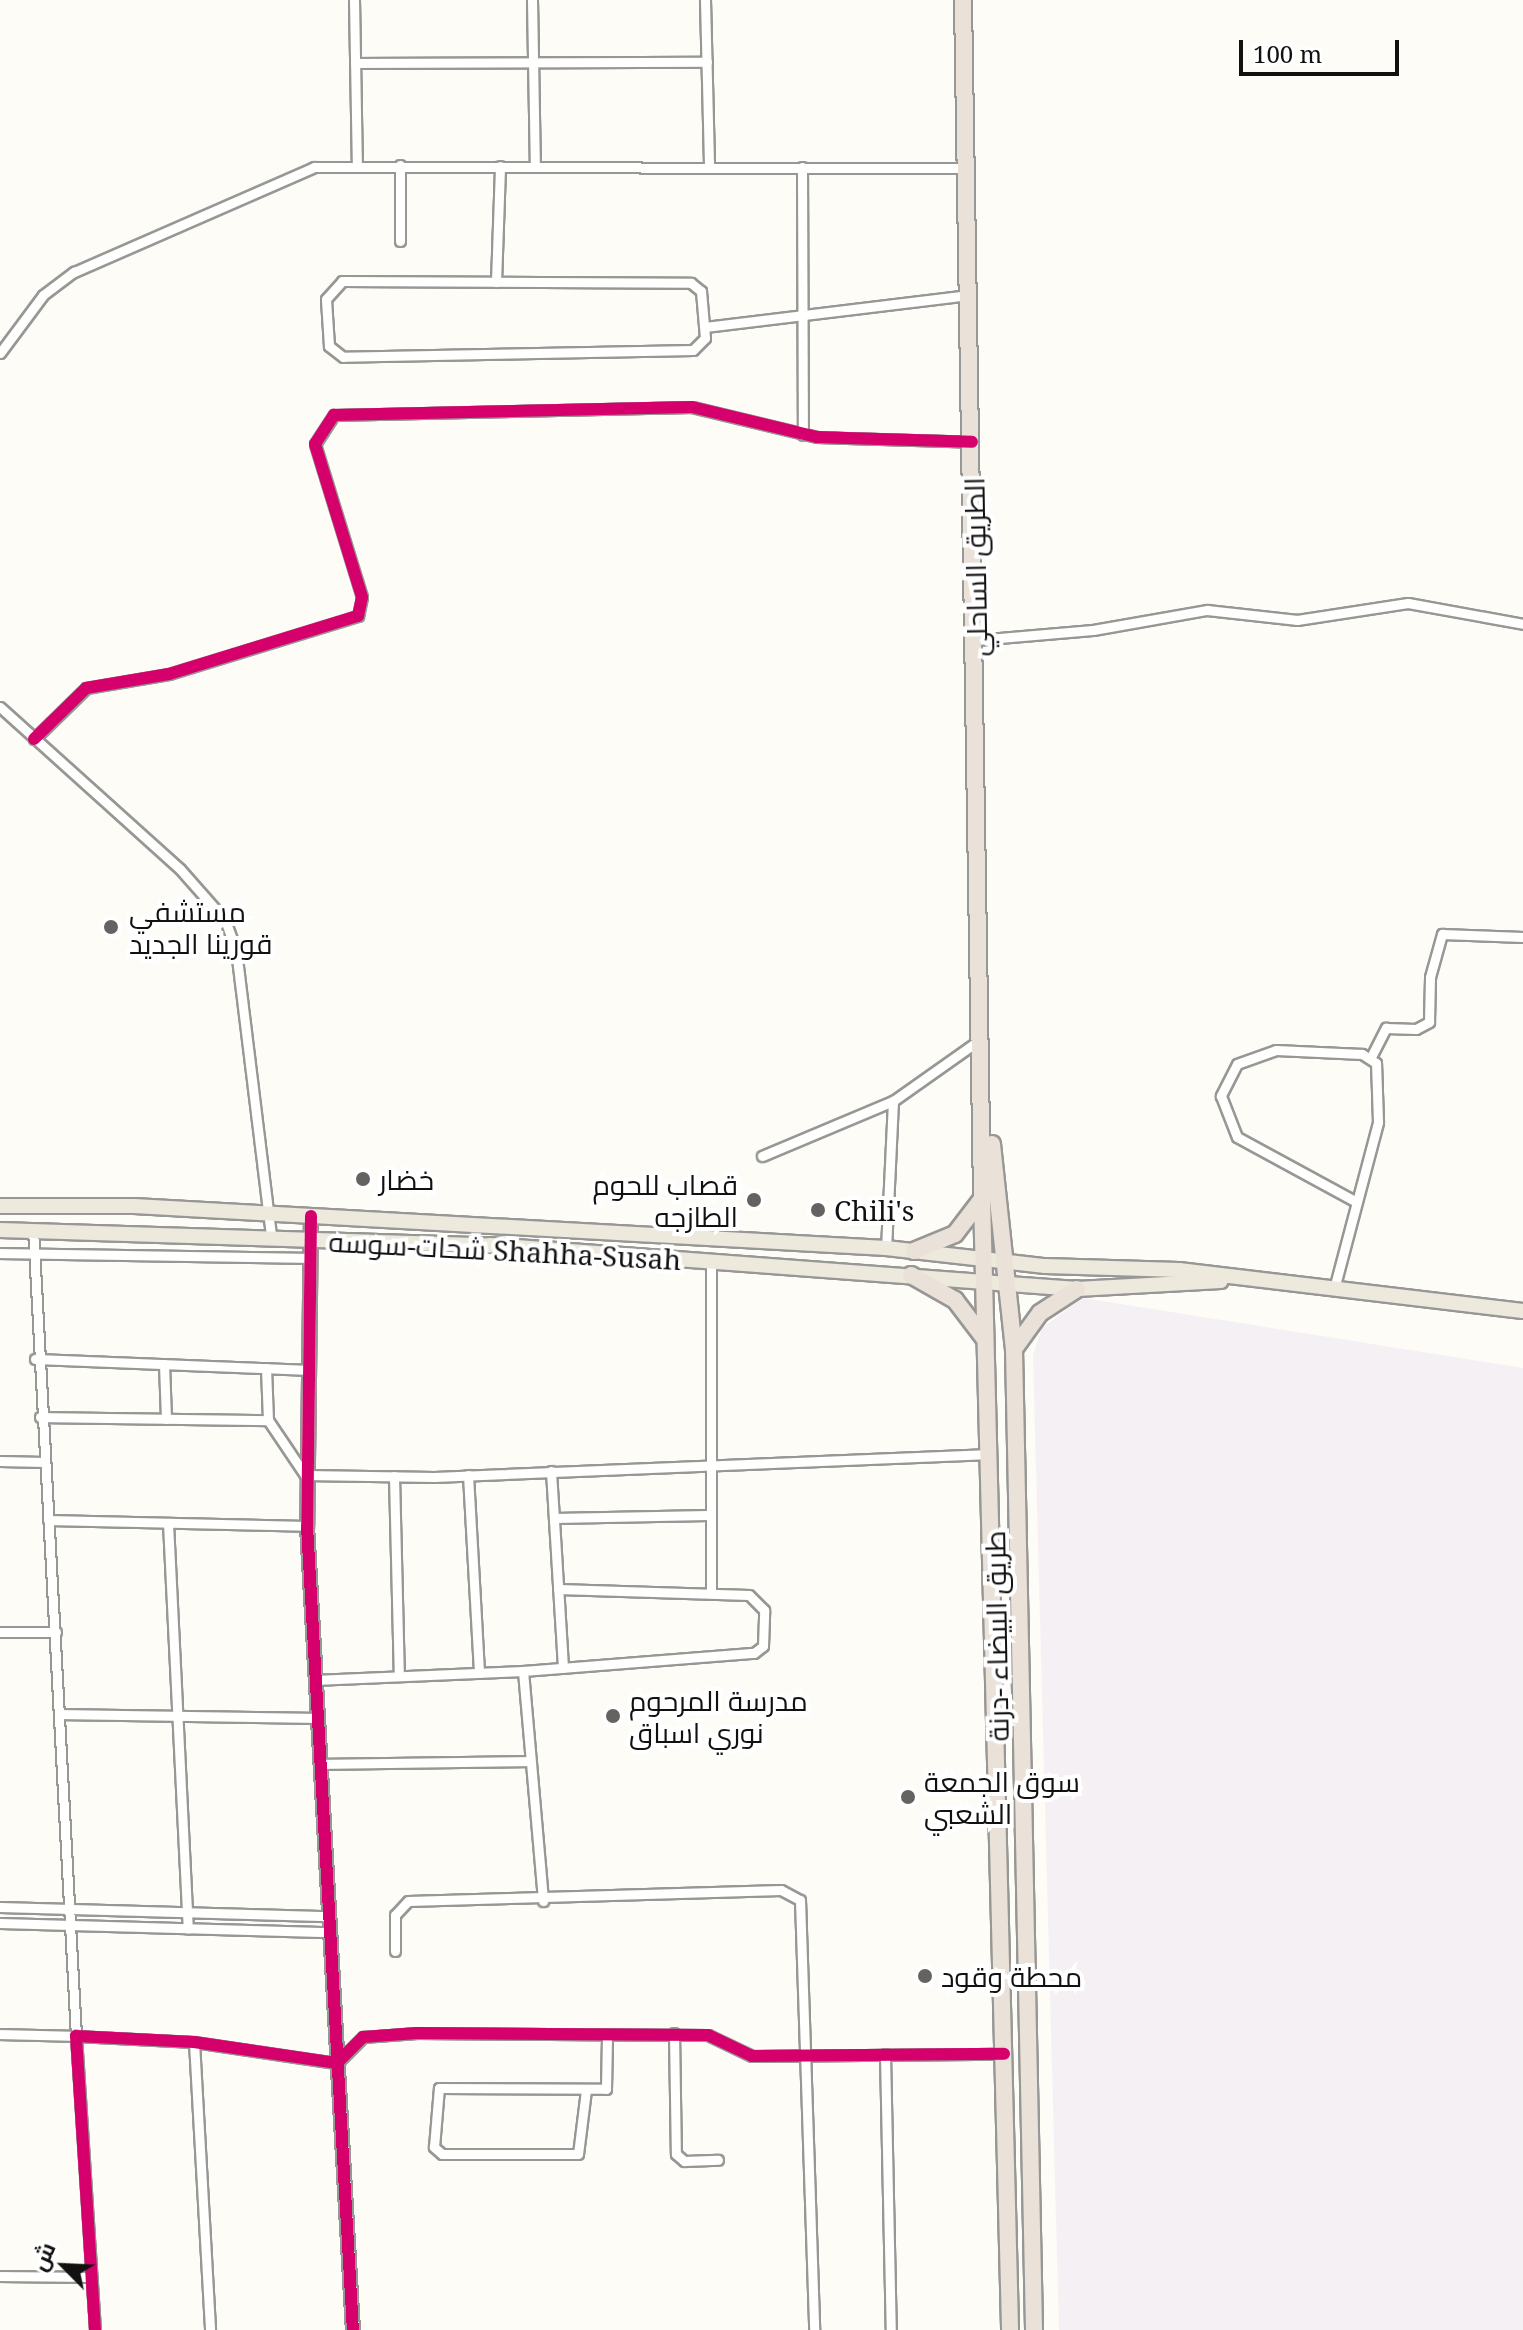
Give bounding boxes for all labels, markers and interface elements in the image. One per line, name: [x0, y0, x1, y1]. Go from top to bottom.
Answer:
scale bar: [1243, 24, 1403, 74]
text: 100 m: [1253, 37, 1322, 70]
street label: الطريق الساحلي: [957, 477, 993, 657]
place label: مستشفي قورينا الجديد: [129, 894, 273, 960]
marker: مستشفي قورينا الجديد: [100, 916, 122, 938]
place label: خضار: [379, 1162, 434, 1196]
place label: قصاب للحوم الطازجه: [593, 1167, 738, 1233]
marker: خضار: [354, 1170, 372, 1188]
marker: قصاب للحوم الطازجه: [745, 1191, 763, 1209]
place label: Chili's: [834, 1193, 914, 1227]
marker: Chili's: [809, 1201, 827, 1219]
street label: شحات-سوسه Shahha-Susah: [328, 1224, 682, 1276]
street label: طريق البيضاء -درنة: [977, 1530, 1015, 1742]
place label: مدرسة المرحوم نوري اسباق: [629, 1683, 808, 1749]
marker: مدرسة المرحوم نوري اسباق: [604, 1707, 622, 1725]
place label: سوق الجمعة الشعبي: [924, 1764, 1080, 1830]
marker: سوق الجمعة الشعبي: [899, 1788, 917, 1806]
place label: محطة وقود: [941, 1959, 1082, 1993]
marker: محطة وقود: [916, 1967, 934, 1985]
north arrow: [24, 2226, 104, 2306]
text: ش: [23, 2237, 62, 2275]

